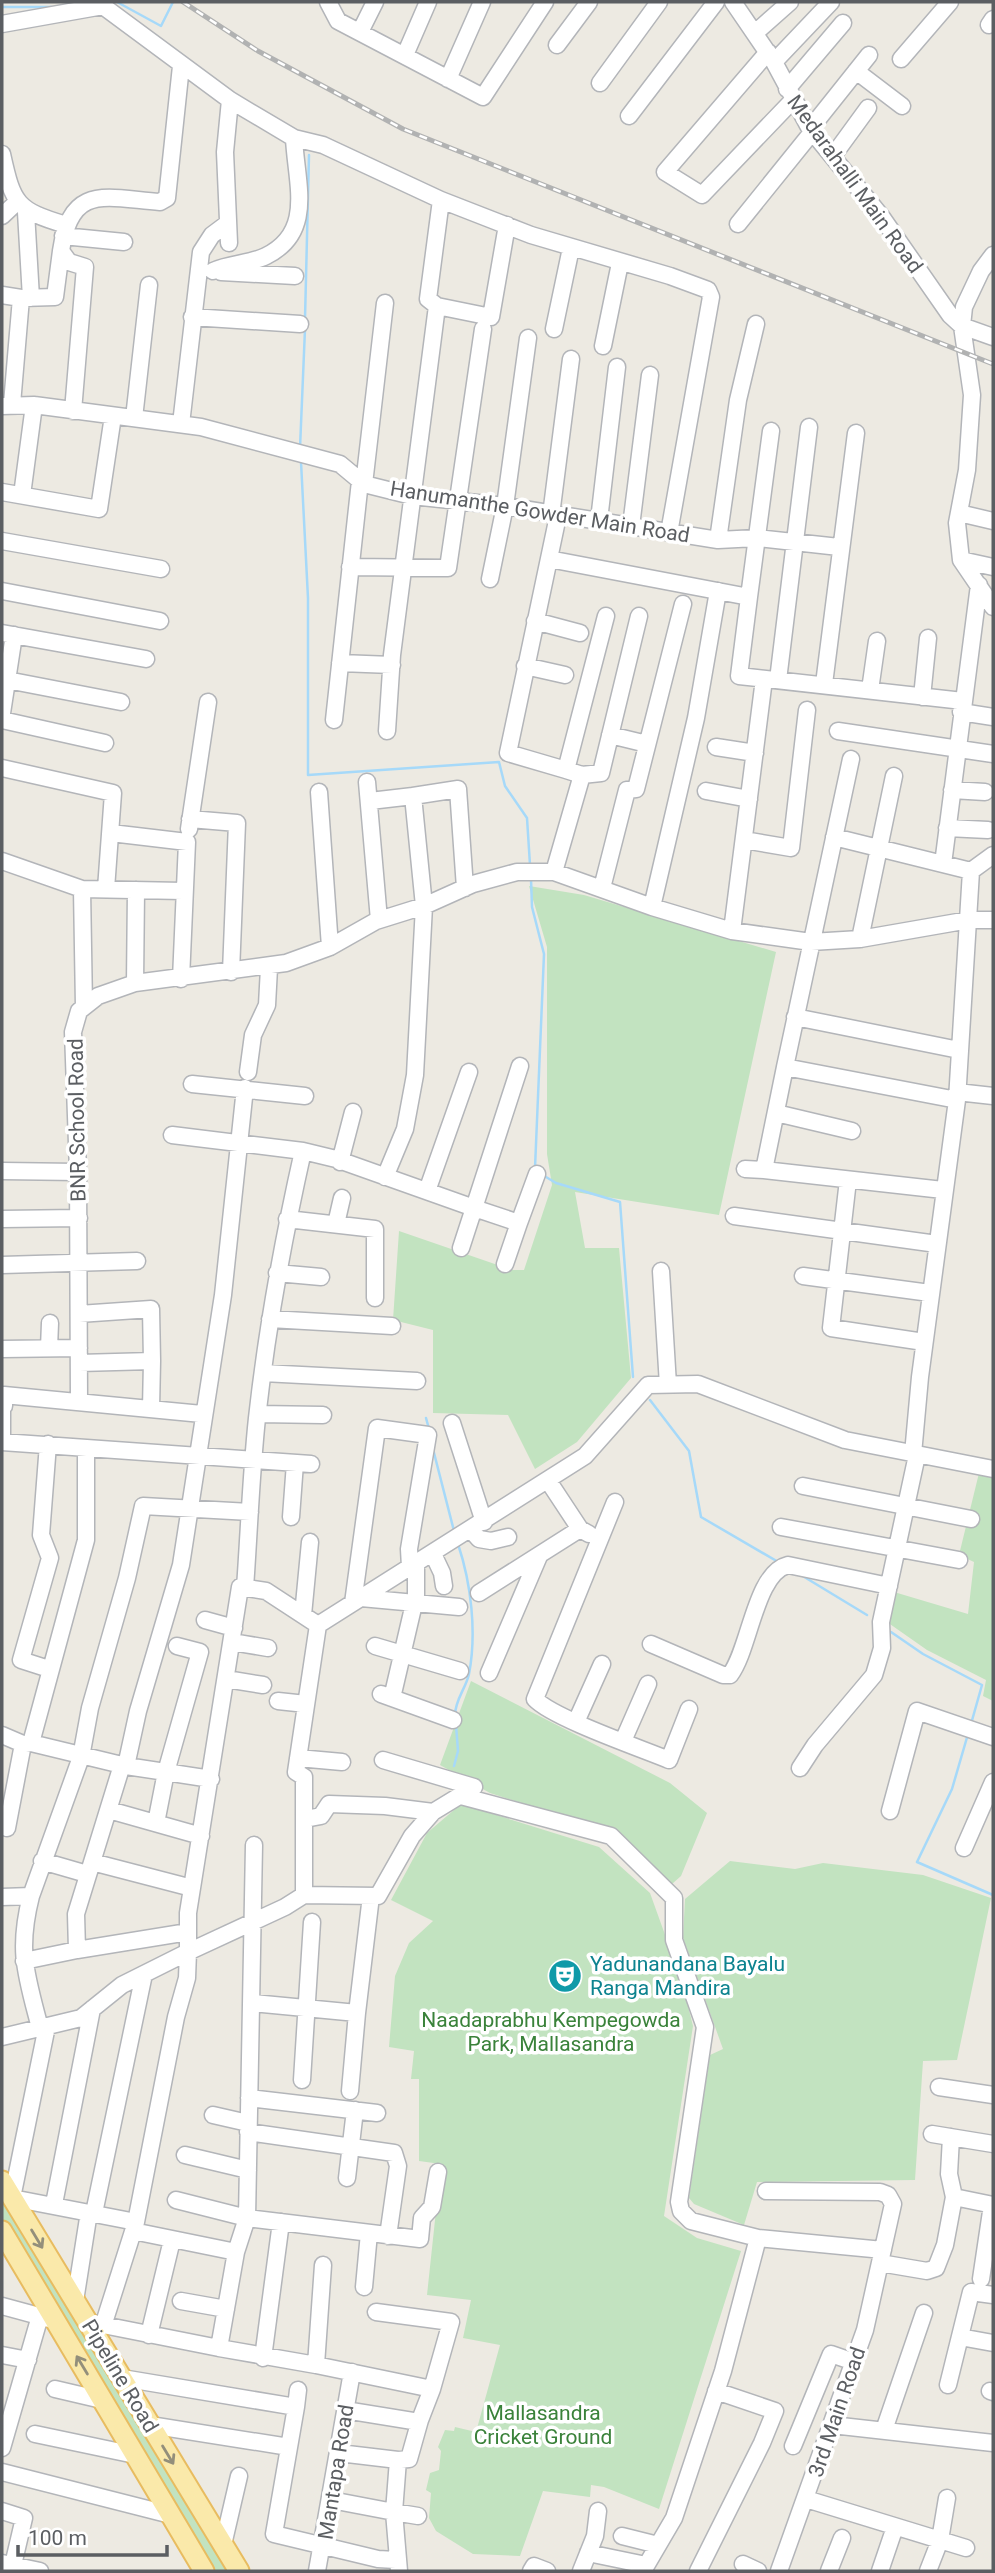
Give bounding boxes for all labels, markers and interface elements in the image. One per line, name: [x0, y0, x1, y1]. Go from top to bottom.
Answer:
street label: Medarahalli Main Road: [782, 90, 928, 278]
street label: Hanumanthe Gowder Main Road: [388, 476, 692, 548]
street label: BNR School Road: [64, 1038, 90, 1202]
place label: Yadunandana Bayalu Ranga Mandira: [590, 1952, 785, 2000]
theatre icon: Yadunandana Bayalu Ranga Mandira: [546, 1957, 584, 1995]
park label: Naadaprabhu Kempegowda Park, Mallasandra: [421, 2008, 681, 2056]
one-way arrow: [31, 2229, 45, 2249]
street label: Pipeline Road: [77, 2315, 163, 2437]
street label: 3rd Main Road: [804, 2344, 870, 2480]
one-way arrow: [74, 2356, 88, 2376]
park label: Mallasandra Cricket Ground: [474, 2401, 612, 2449]
street label: Mantapa Road: [313, 2403, 359, 2541]
one-way arrow: [162, 2444, 176, 2464]
scale bar: [18, 2514, 166, 2558]
text: 100 m: [28, 2526, 87, 2550]

